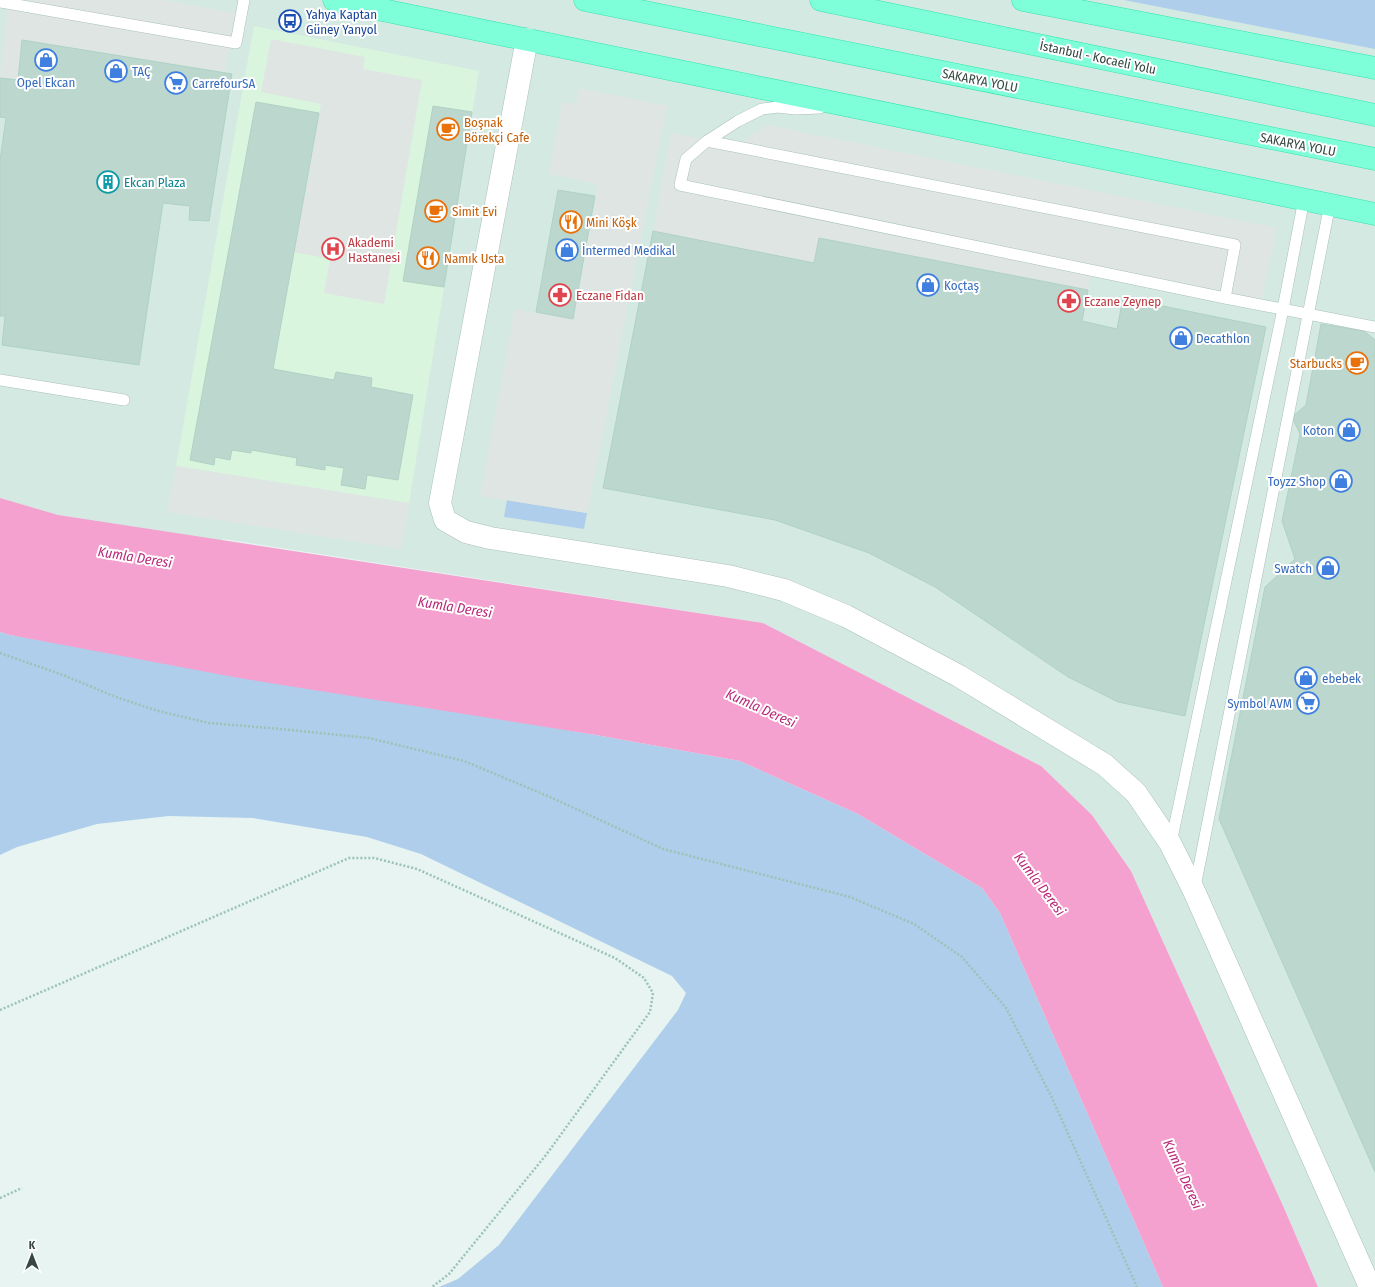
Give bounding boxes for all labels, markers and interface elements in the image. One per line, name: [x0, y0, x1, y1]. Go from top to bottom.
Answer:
place label: Yahya Kaptan Güney Yanyol: [306, 7, 377, 37]
bus stop icon: Yahya Kaptan Güney Yanyol: [277, 8, 303, 34]
street label: İstanbul - Kocaeli Yolu: [1038, 38, 1158, 77]
shop icon: Opel Ekcan: [33, 47, 59, 73]
shop icon: TAÇ: [103, 58, 129, 84]
place label: TAÇ: [132, 64, 151, 79]
street label: SAKARYA YOLU: [941, 66, 1019, 95]
supermarket icon: CarrefourSA: [163, 70, 189, 96]
place label: Opel Ekcan: [17, 75, 75, 90]
place label: CarrefourSA: [192, 76, 255, 91]
place label: Boşnak Börekçi Cafe: [464, 115, 530, 145]
cafe icon: Boşnak Börekçi Cafe: [435, 116, 461, 142]
street label: SAKARYA YOLU: [1259, 130, 1337, 159]
building icon: Ekcan Plaza: [95, 169, 121, 195]
place label: Ekcan Plaza: [124, 175, 186, 190]
cafe icon: Simit Evi: [423, 198, 449, 224]
place label: Simit Evi: [452, 204, 497, 219]
restaurant icon: Mini Köşk: [558, 209, 584, 235]
place label: Mini Köşk: [586, 215, 638, 230]
place label: Akademi Hastanesi: [348, 235, 400, 265]
hospital icon: Akademi Hastanesi: [320, 236, 346, 262]
shop icon: İntermed Medikal: [554, 237, 580, 263]
place label: İntermed Medikal: [582, 243, 676, 258]
restaurant icon: Namık Usta: [415, 245, 441, 271]
place label: Namık Usta: [444, 251, 504, 266]
shop icon: Koçtaş: [915, 272, 941, 298]
place label: Koçtaş: [944, 278, 980, 293]
pharmacy icon: Eczane Fidan: [547, 282, 573, 308]
place label: Eczane Fidan: [576, 288, 644, 303]
pharmacy icon: Eczane Zeynep: [1056, 288, 1082, 314]
place label: Eczane Zeynep: [1084, 294, 1161, 309]
shop icon: Decathlon: [1168, 325, 1194, 351]
place label: Decathlon: [1196, 331, 1250, 346]
cafe icon: Starbucks: [1344, 350, 1370, 376]
place label: Starbucks: [1290, 356, 1342, 371]
shop icon: Koton: [1336, 417, 1362, 443]
place label: Koton: [1303, 423, 1334, 438]
shop icon: Toyzz Shop: [1328, 468, 1354, 494]
place label: Toyzz Shop: [1268, 474, 1326, 489]
water label: Kumla Deresi: [97, 543, 174, 572]
shop icon: Swatch: [1315, 555, 1341, 581]
place label: Swatch: [1274, 561, 1312, 576]
water label: Kumla Deresi: [417, 593, 494, 622]
shop icon: ebebek: [1293, 665, 1319, 691]
place label: ebebek: [1322, 671, 1362, 686]
water label: Kumla Deresi: [723, 685, 799, 732]
supermarket icon: Symbol AVM: [1295, 690, 1321, 716]
place label: Symbol AVM: [1227, 696, 1292, 711]
water label: Kumla Deresi: [1010, 849, 1069, 920]
water label: Kumla Deresi: [1159, 1137, 1206, 1212]
north arrow: [12, 1235, 52, 1275]
text: K: [29, 1239, 36, 1252]

